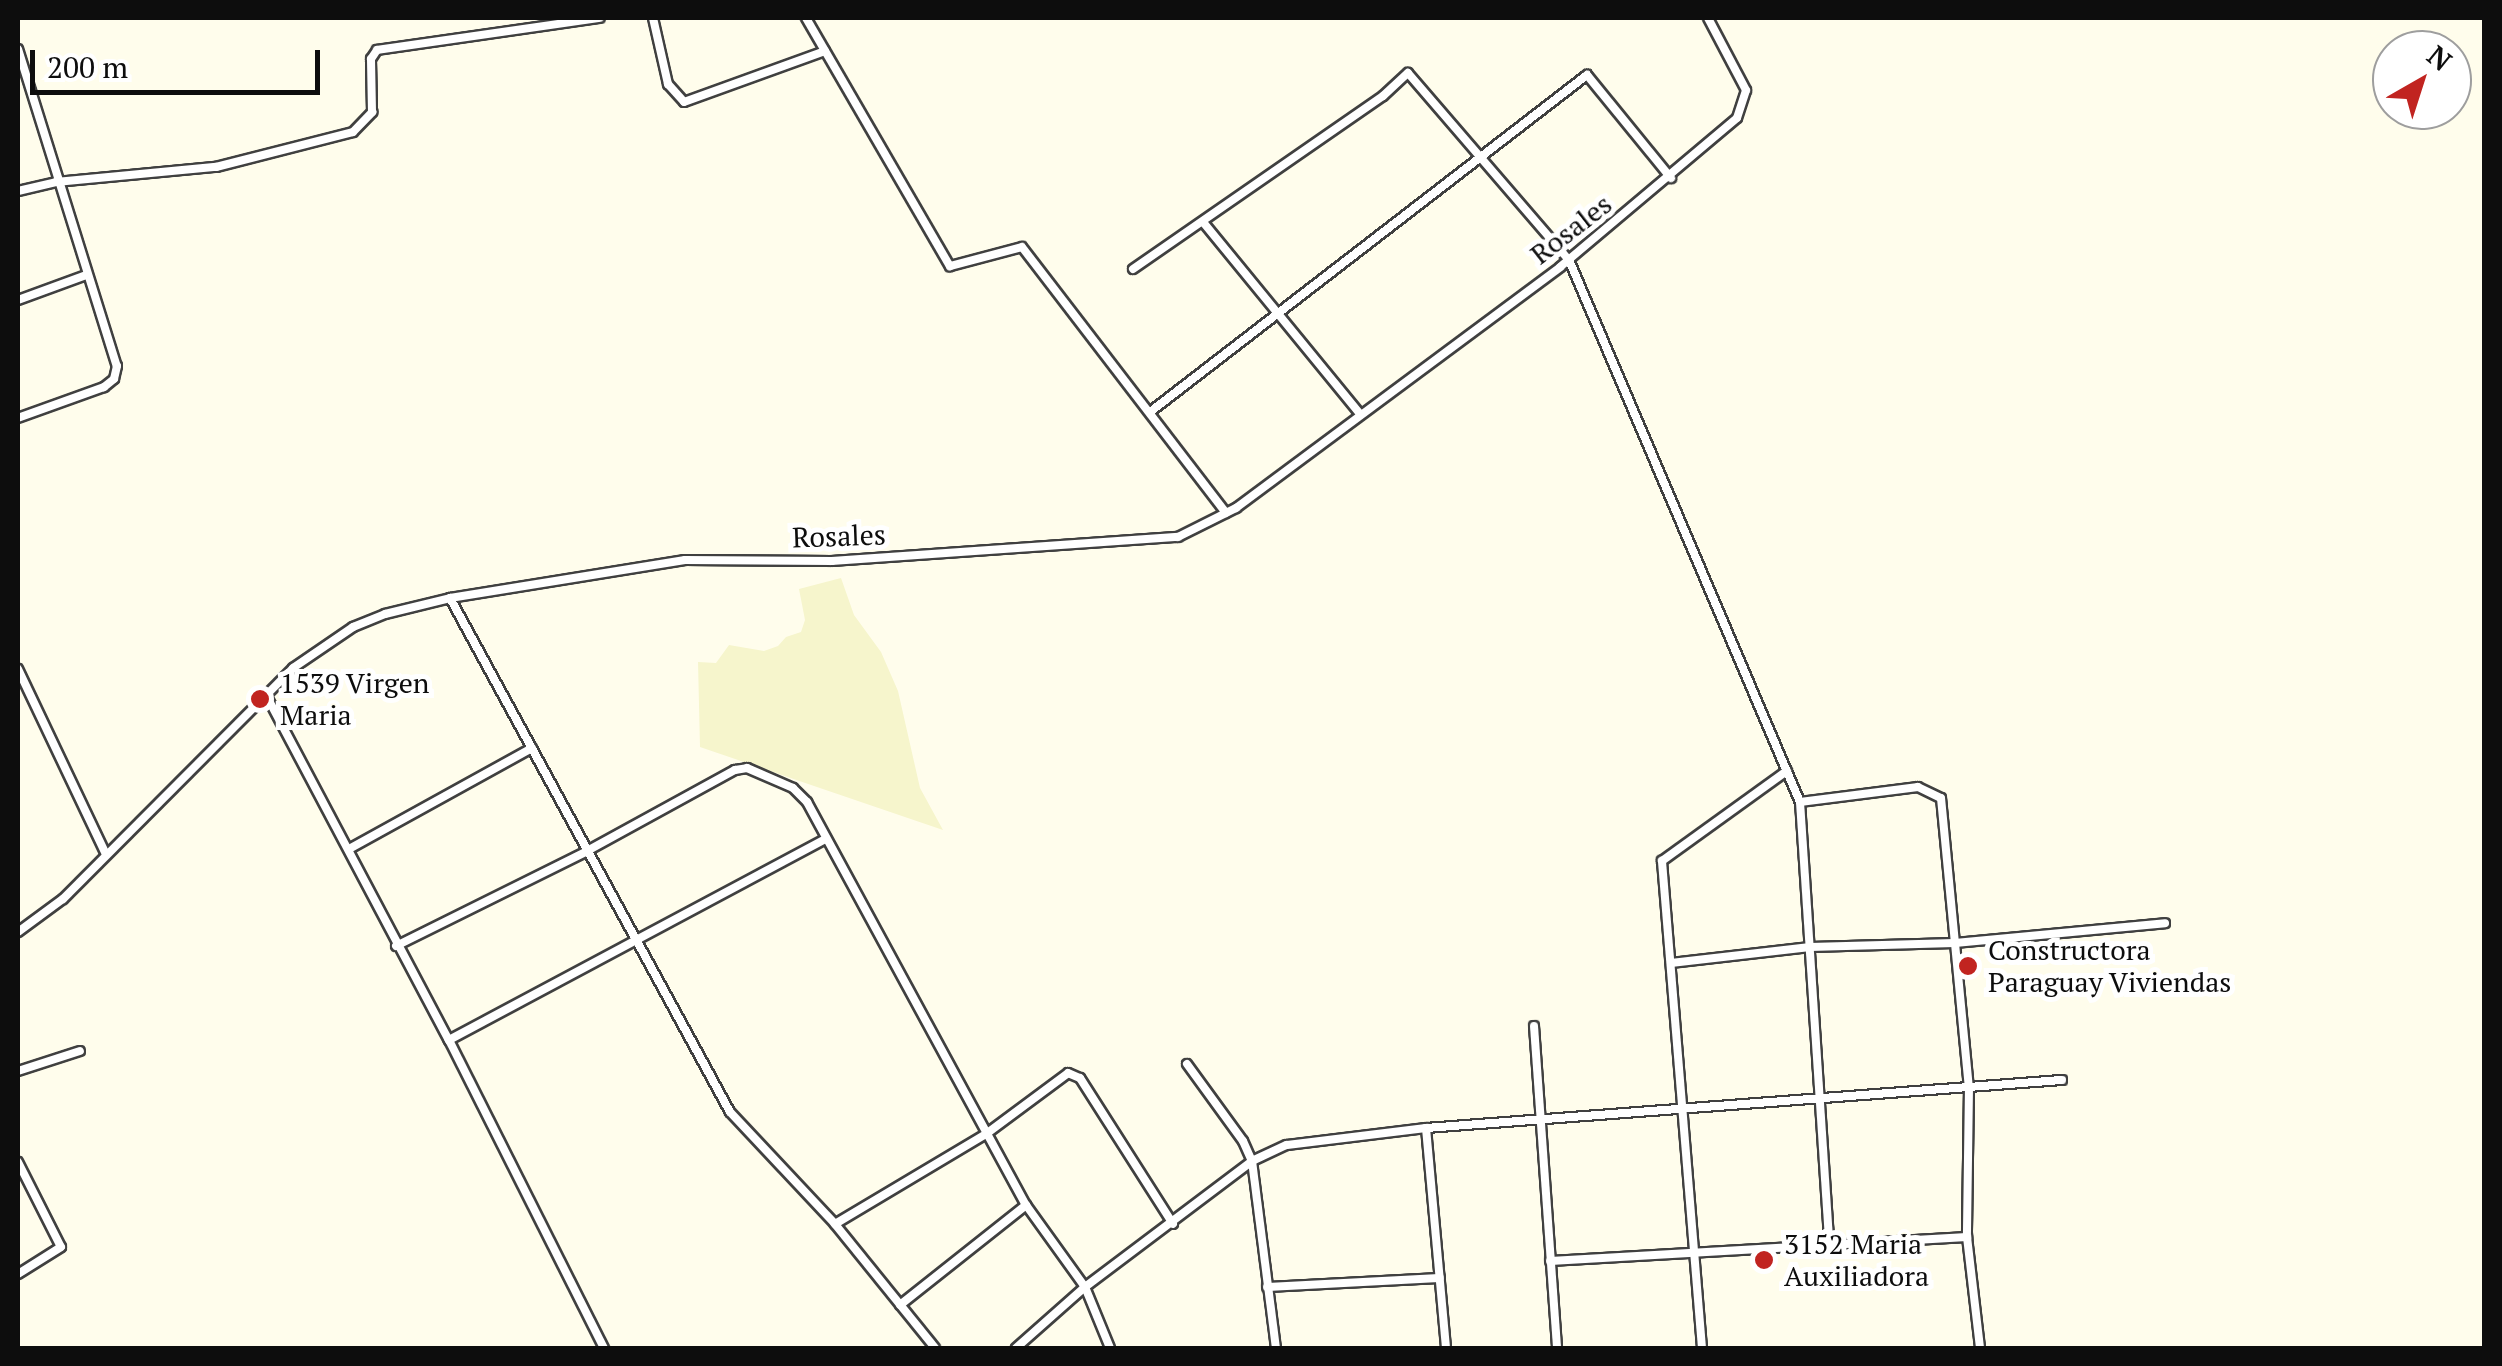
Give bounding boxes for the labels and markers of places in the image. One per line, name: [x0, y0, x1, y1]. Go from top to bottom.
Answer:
place label: 1539 Virgen Maria: [280, 666, 430, 732]
marker: 1539 Virgen Maria: [249, 688, 271, 710]
place label: Constructora Paraguay Viviendas: [1988, 933, 2232, 999]
marker: Constructora Paraguay Viviendas: [1957, 955, 1979, 977]
place label: 3152 Maria Auxiliadora: [1784, 1227, 1929, 1293]
marker: 3152 Maria Auxiliadora: [1753, 1249, 1775, 1271]

